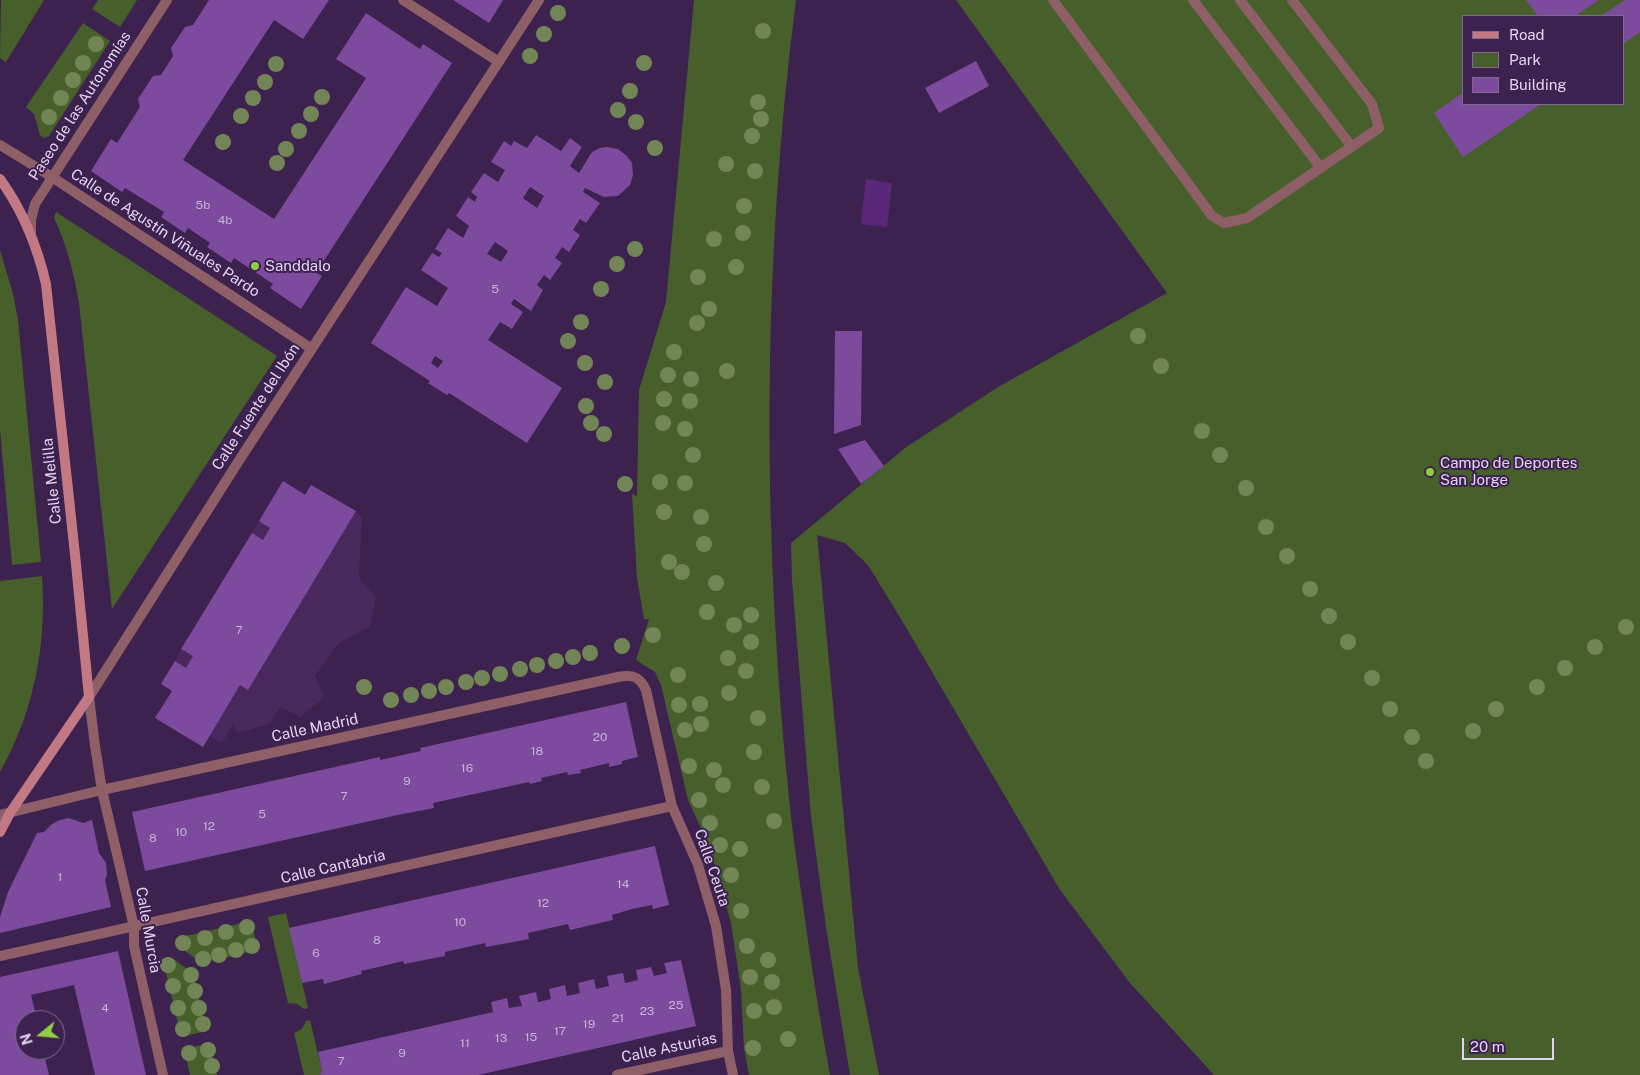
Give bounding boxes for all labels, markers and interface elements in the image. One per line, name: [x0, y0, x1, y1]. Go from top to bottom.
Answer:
legend: [1462, 15, 1625, 105]
text: Road: [1509, 26, 1545, 43]
street label: Paseo de las Autonomías: [25, 28, 135, 184]
text: Park: [1509, 51, 1541, 68]
text: Building: [1509, 76, 1567, 93]
street label: Calle de Agustín Viñuales Pardo: [67, 165, 263, 301]
house number: 5b: [196, 198, 210, 212]
house number: 4b: [218, 213, 232, 227]
place label: Sanddalo: [265, 257, 331, 275]
marker: Sanddalo: [249, 260, 261, 272]
house number: 5: [491, 282, 499, 296]
street label: Calle Fuente del Ibón: [208, 340, 304, 474]
street label: Calle Melilla: [39, 437, 65, 525]
place label: Campo de Deportes San Jorge: [1440, 454, 1577, 489]
marker: Campo de Deportes San Jorge: [1424, 466, 1436, 478]
house number: 7: [235, 623, 243, 637]
street label: Calle Madrid: [270, 710, 360, 746]
house number: 20: [593, 730, 607, 744]
house number: 18: [531, 744, 543, 758]
house number: 16: [461, 761, 473, 775]
house number: 9: [403, 774, 411, 788]
house number: 7: [340, 789, 348, 803]
house number: 5: [258, 807, 266, 821]
house number: 12: [203, 819, 215, 833]
house number: 10: [175, 825, 187, 839]
street label: Calle Ceuta: [690, 827, 734, 909]
house number: 8: [149, 831, 157, 845]
street label: Calle Cantabria: [279, 846, 387, 888]
house number: 1: [58, 870, 62, 884]
house number: 14: [617, 877, 629, 891]
street label: Calle Murcia: [132, 886, 164, 974]
house number: 12: [537, 896, 549, 910]
house number: 10: [454, 915, 466, 929]
house number: 8: [373, 933, 381, 947]
house number: 6: [312, 946, 320, 960]
house number: 25: [669, 998, 683, 1012]
house number: 4: [101, 1001, 109, 1015]
house number: 23: [640, 1004, 654, 1018]
north arrow: [15, 1010, 65, 1060]
house number: 21: [612, 1011, 624, 1025]
house number: 19: [583, 1017, 595, 1031]
house number: 17: [554, 1024, 566, 1038]
scale bar: [1465, 1028, 1558, 1060]
street label: Calle Asturias: [620, 1029, 718, 1067]
house number: 15: [525, 1030, 537, 1044]
house number: 13: [495, 1031, 507, 1045]
text: N: [17, 1032, 36, 1047]
house number: 11: [460, 1036, 470, 1050]
text: 20 m: [1470, 1038, 1505, 1055]
house number: 9: [398, 1046, 406, 1060]
house number: 7: [337, 1054, 345, 1068]

